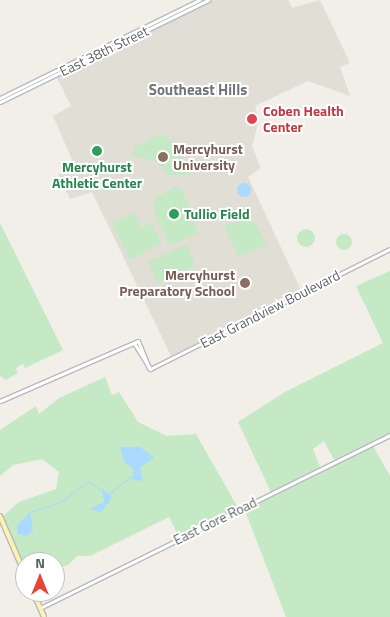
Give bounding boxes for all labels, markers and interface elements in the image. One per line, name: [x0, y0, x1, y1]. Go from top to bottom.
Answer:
street label: East 38th Street: [57, 22, 151, 80]
district label: Southeast Hills: [149, 81, 247, 99]
place label: Coben Health Center: [263, 103, 344, 136]
marker: Coben Health Center: [245, 112, 259, 126]
place label: Mercyhurst University: [173, 141, 243, 174]
marker: Mercyhurst Athletic Center: [91, 145, 103, 157]
marker: Mercyhurst University: [157, 151, 169, 163]
place label: Mercyhurst Athletic Center: [52, 159, 142, 192]
place label: Tullio Field: [184, 206, 250, 222]
marker: Tullio Field: [168, 208, 180, 220]
street label: East Grandview Boulevard: [197, 266, 343, 352]
place label: Mercyhurst Preparatory School: [119, 267, 235, 300]
marker: Mercyhurst Preparatory School: [239, 277, 251, 289]
street label: East Gore Road: [171, 494, 259, 548]
north arrow: [15, 552, 65, 602]
text: N: [35, 552, 45, 573]

